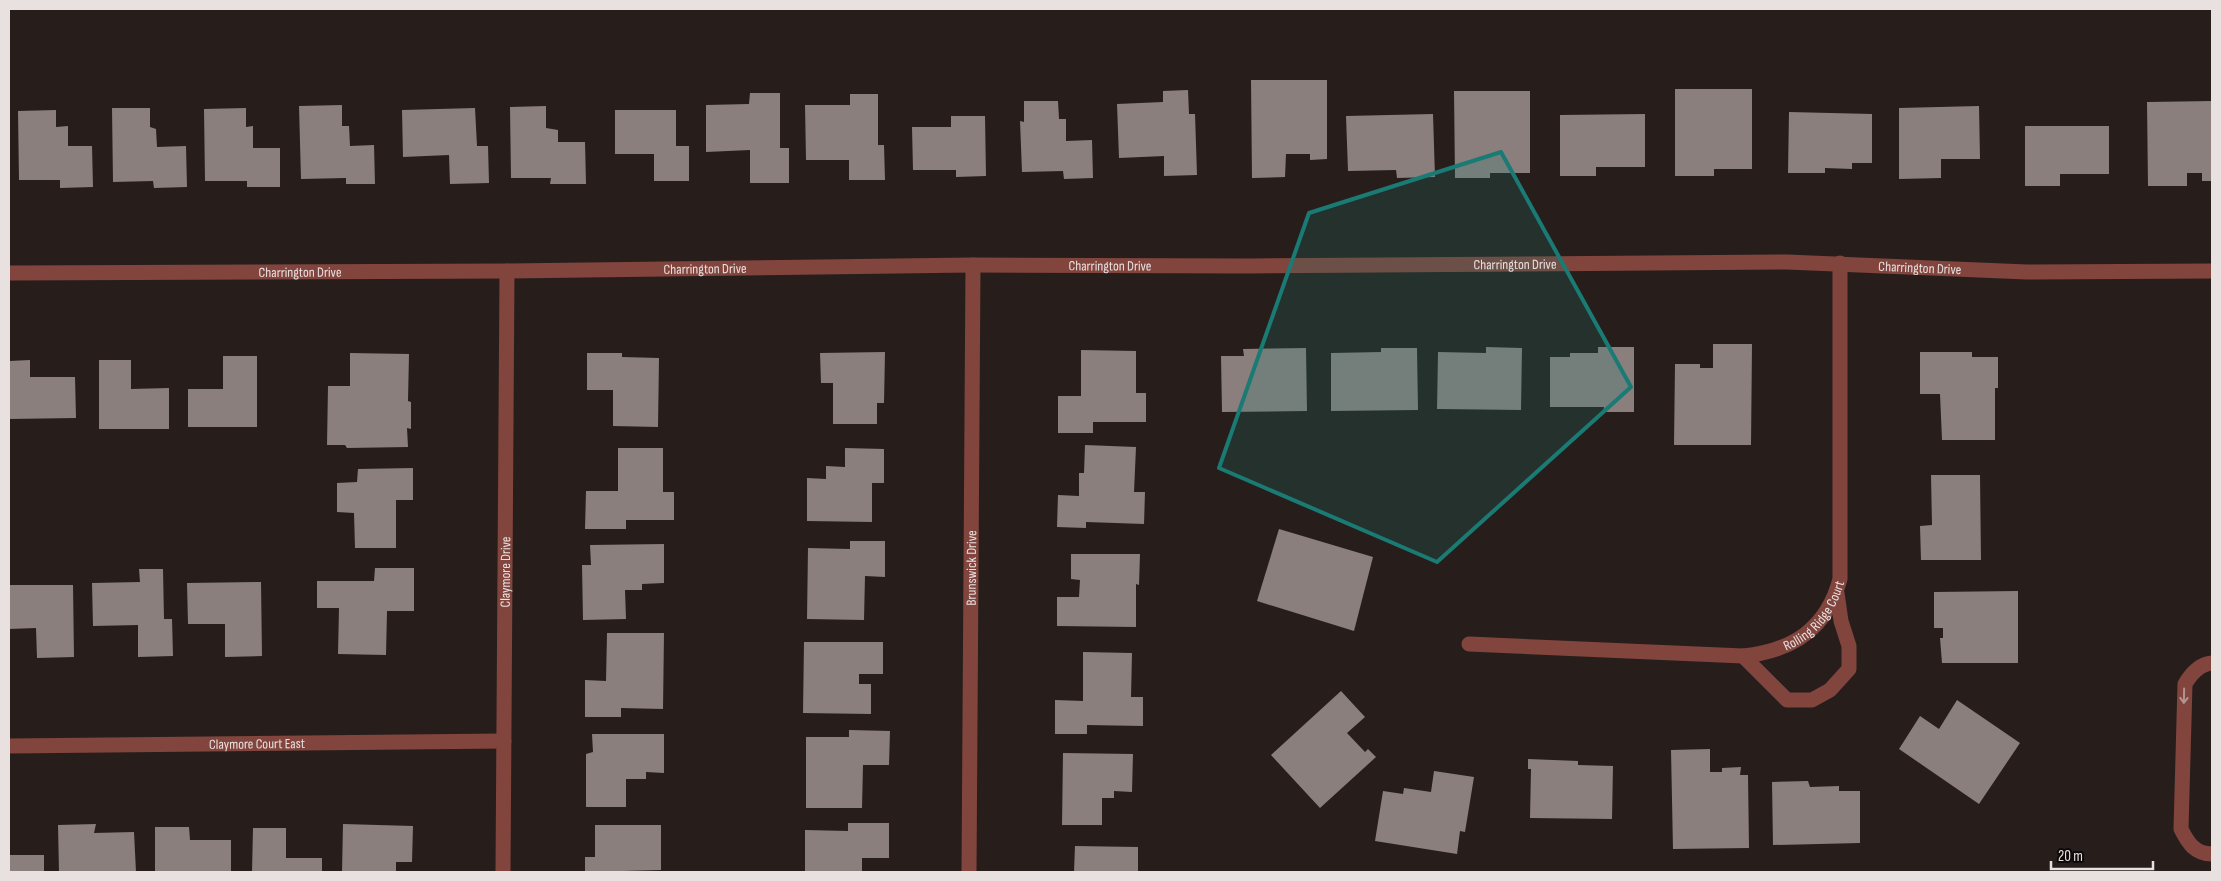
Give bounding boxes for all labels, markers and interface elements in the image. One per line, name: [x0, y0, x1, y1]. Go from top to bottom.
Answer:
street label: Charrington Drive: [1473, 255, 1557, 273]
street label: Charrington Drive: [1068, 257, 1152, 274]
street label: Charrington Drive: [1878, 257, 1962, 278]
street label: Charrington Drive: [663, 259, 747, 277]
street label: Charrington Drive: [258, 263, 342, 280]
street label: Brunswick Drive: [962, 530, 980, 606]
street label: Claymore Drive: [496, 536, 514, 608]
street label: Rolling Ridge Court: [1780, 579, 1848, 654]
one-way arrow: [2180, 688, 2189, 704]
street label: Claymore Court East: [209, 735, 305, 752]
scale bar: [2051, 838, 2154, 870]
text: 20 m: [2058, 847, 2083, 866]

